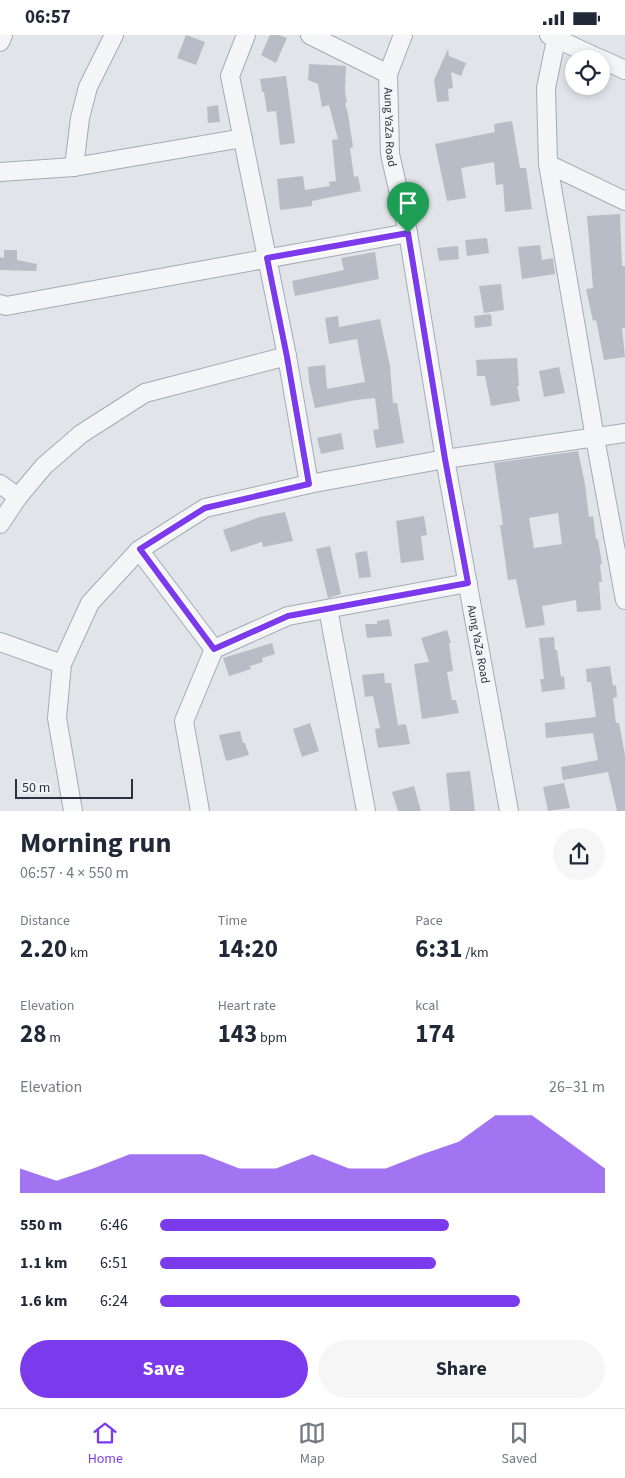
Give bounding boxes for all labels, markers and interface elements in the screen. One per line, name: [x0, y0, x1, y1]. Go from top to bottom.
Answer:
text: 06:57: [25, 4, 71, 31]
map controls: [565, 50, 610, 95]
button: locate: [565, 50, 610, 95]
street label: Aung YaZa Road: [380, 87, 401, 169]
pin: [387, 182, 429, 233]
icon: arrive: [394, 189, 422, 217]
street label: Aung YaZa Road: [463, 603, 494, 685]
scale bar: [15, 776, 132, 799]
text: 50 m: [22, 778, 50, 798]
text: Morning run: [20, 823, 171, 863]
button: share: [553, 828, 605, 880]
text: 06:57 · 4 × 550 m: [20, 862, 129, 884]
text: Distance: [20, 911, 70, 931]
text: Time: [218, 911, 247, 931]
text: Pace: [415, 911, 443, 931]
text: 2.20: [20, 931, 67, 967]
text: 14:20: [218, 931, 278, 967]
text: 6:31: [415, 931, 462, 967]
text: km: [67, 943, 88, 963]
text: /km: [462, 943, 489, 963]
text: Elevation: [20, 996, 75, 1016]
text: Heart rate: [218, 996, 276, 1016]
text: kcal: [415, 996, 439, 1016]
text: 28: [20, 1016, 46, 1052]
text: 143: [218, 1016, 257, 1052]
text: 174: [415, 1016, 455, 1052]
text: m: [46, 1028, 61, 1048]
text: bpm: [257, 1028, 287, 1048]
text: Elevation: [20, 1076, 82, 1098]
text: 26–31 m: [549, 1076, 605, 1098]
text: 550 m: [20, 1214, 62, 1236]
text: 6:46: [100, 1214, 128, 1236]
text: 1.1 km: [20, 1252, 67, 1274]
text: 6:51: [100, 1252, 128, 1274]
text: 1.6 km: [20, 1290, 67, 1312]
text: 6:24: [100, 1290, 128, 1312]
button: Save: [20, 1340, 308, 1398]
button: Share: [318, 1340, 605, 1398]
tab: Home: [88, 1419, 123, 1469]
tab: Map: [298, 1419, 326, 1469]
tab: Saved: [502, 1419, 537, 1469]

